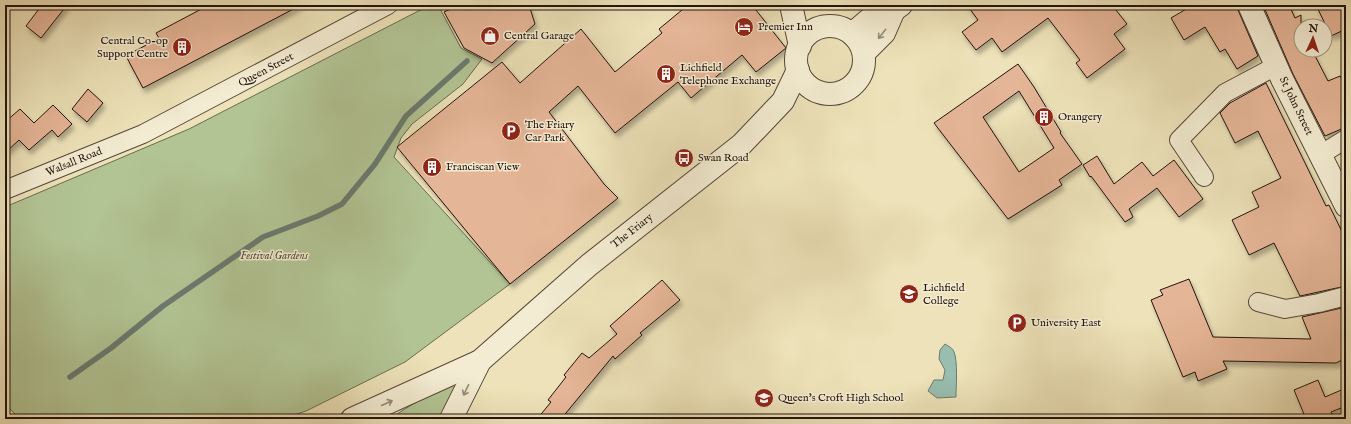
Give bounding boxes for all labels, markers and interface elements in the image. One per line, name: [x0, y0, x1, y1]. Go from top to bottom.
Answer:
hotel icon: Premier Inn: [733, 16, 755, 38]
north arrow: [1293, 18, 1333, 58]
place label: Premier Inn: [758, 20, 813, 34]
text: N: [1307, 22, 1319, 36]
shop icon: Central Garage: [479, 25, 501, 47]
one-way arrow: [877, 28, 886, 39]
place label: Central Garage: [504, 29, 574, 43]
place label: Central Co-op Support Centre: [97, 34, 168, 61]
building icon: Central Co-op Support Centre: [171, 36, 193, 58]
street label: Queen Street: [236, 50, 296, 90]
place label: Lichfield Telephone Exchange: [680, 61, 776, 88]
building icon: Lichfield Telephone Exchange: [655, 63, 677, 85]
street label: St John Street: [1276, 74, 1316, 138]
building icon: Orangery: [1033, 106, 1055, 128]
place label: Orangery: [1058, 110, 1103, 124]
place label: The Friary Car Park: [525, 118, 575, 145]
parking icon: The Friary Car Park: [500, 120, 522, 142]
street label: Walsall Road: [44, 144, 104, 180]
bus stop icon: Swan Road: [673, 147, 695, 169]
place label: Swan Road: [698, 151, 749, 165]
building icon: Franciscan View: [421, 156, 443, 178]
place label: Franciscan View: [446, 160, 520, 174]
street label: The Friary: [608, 210, 656, 252]
park label: Festival Gardens: [240, 249, 309, 263]
place label: Lichfield College: [923, 281, 965, 308]
school or university icon: Lichfield College: [898, 283, 920, 305]
parking icon: University East: [1006, 312, 1028, 334]
place label: University East: [1031, 316, 1101, 330]
one-way arrow: [461, 384, 469, 396]
school or university icon: Queen's Croft High School: [753, 387, 775, 409]
place label: Queen's Croft High School: [778, 391, 903, 405]
one-way arrow: [381, 399, 393, 406]

